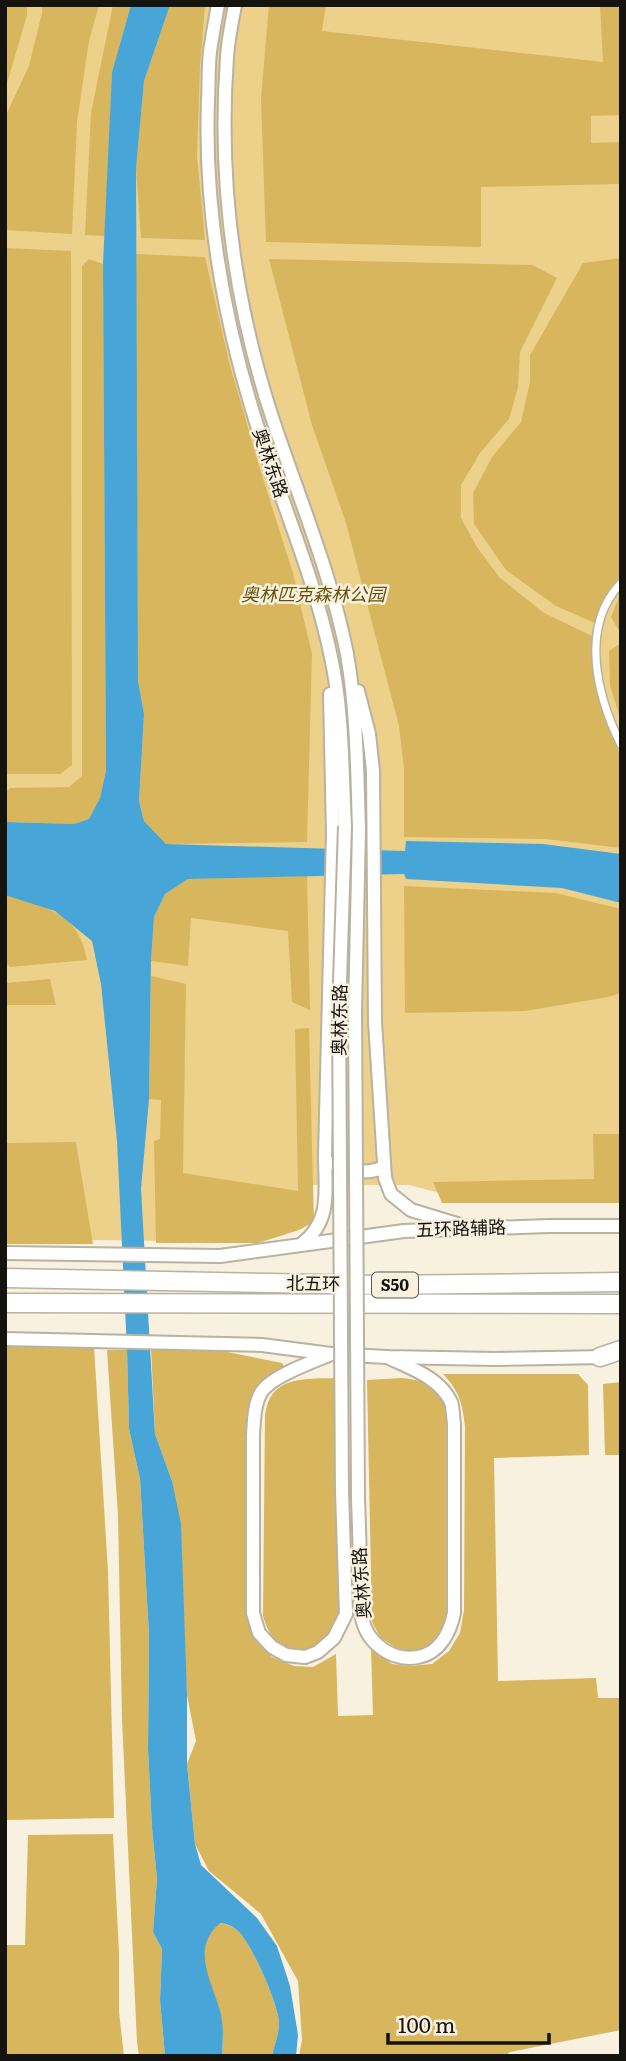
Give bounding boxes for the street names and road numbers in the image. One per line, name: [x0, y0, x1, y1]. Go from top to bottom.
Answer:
street label: 奥林东路: [247, 424, 296, 501]
street label: 奥林东路: [324, 984, 353, 1056]
street label: 五环路辅路: [416, 1212, 506, 1243]
street label: 北五环: [286, 1269, 340, 1296]
road number: S50: [372, 1273, 418, 1298]
street label: 奥林东路: [345, 1546, 376, 1620]

